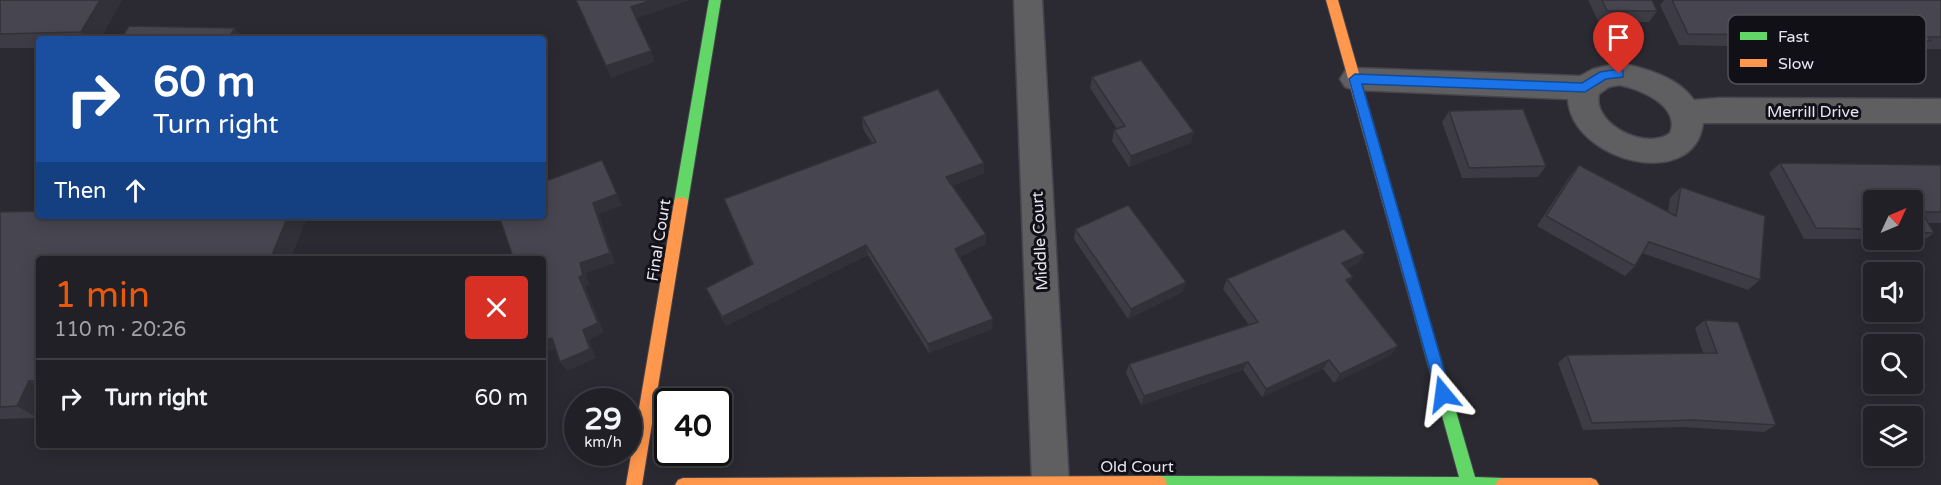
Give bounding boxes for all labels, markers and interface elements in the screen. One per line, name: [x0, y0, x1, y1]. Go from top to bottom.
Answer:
pin: [1593, 12, 1644, 74]
legend: [1728, 15, 1926, 84]
icon: arrive: [1602, 21, 1635, 54]
text: Fast: [1778, 27, 1809, 47]
text: Slow: [1778, 54, 1814, 74]
text: 60 m: [153, 57, 255, 108]
icon: right: [54, 60, 132, 138]
street label: Merrill Drive: [1767, 102, 1859, 122]
text: Turn right: [153, 108, 279, 141]
icon: ahead: [119, 174, 152, 207]
text: Then: [54, 178, 107, 204]
north arrow: [1863, 190, 1923, 250]
map controls: [1863, 190, 1923, 466]
street label: Middle Court: [1027, 191, 1053, 291]
street label: Final Court: [643, 198, 675, 283]
button: sound: [1863, 262, 1923, 322]
text: 1 min: [54, 274, 150, 317]
button: close: [465, 276, 528, 339]
text: 110 m · 20:26: [54, 318, 186, 342]
button: search: [1863, 334, 1923, 394]
position arrow: [1411, 362, 1475, 426]
icon: right: [54, 382, 87, 415]
text: Turn right: [105, 385, 207, 411]
text: 60 m: [474, 385, 528, 411]
speed limit sign: 40: [654, 388, 732, 466]
text: 29: [584, 401, 622, 438]
button: layers: [1863, 406, 1923, 466]
text: km/h: [584, 433, 622, 451]
street label: Old Court: [1100, 457, 1174, 477]

